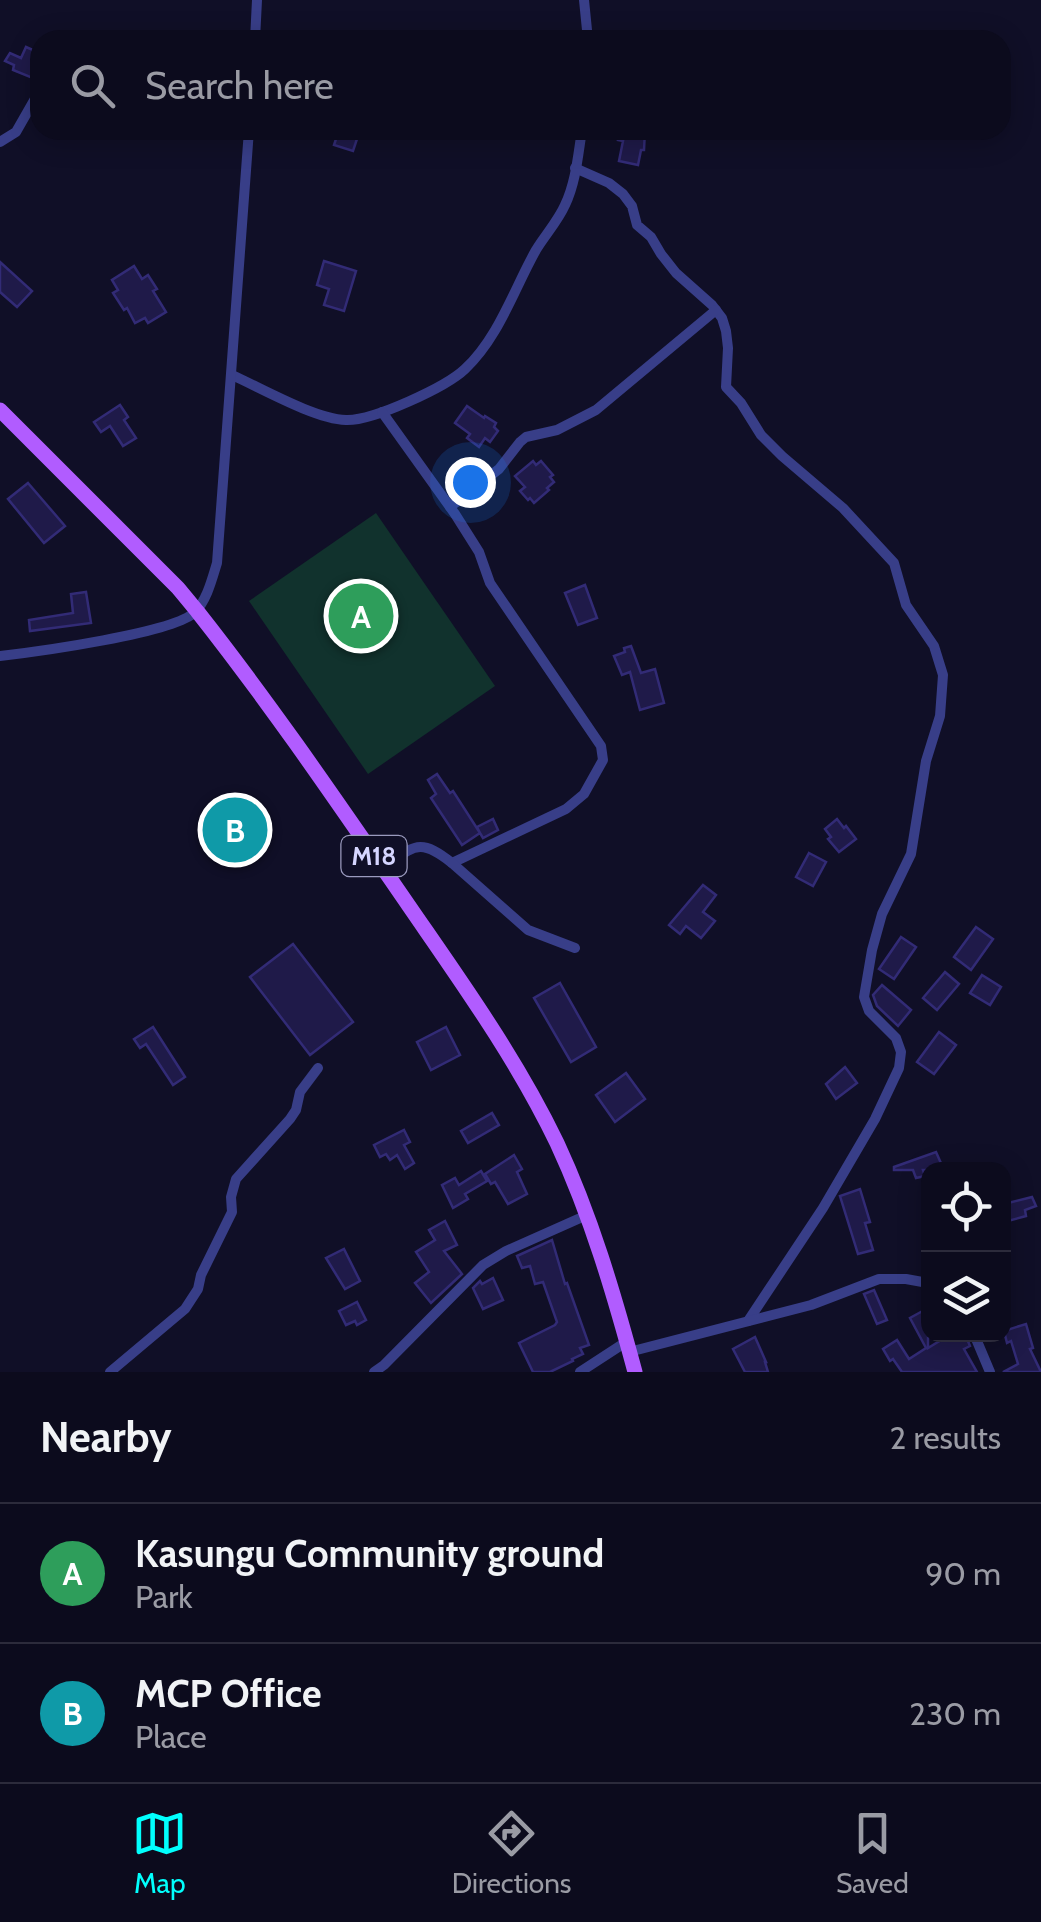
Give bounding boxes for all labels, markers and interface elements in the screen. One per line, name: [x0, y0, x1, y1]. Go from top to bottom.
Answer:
search box: [30, 30, 1011, 140]
icon: search: [65, 58, 120, 113]
text: Search here: [145, 62, 334, 109]
your location: [445, 457, 496, 508]
pin: A: [328, 578, 394, 654]
pin: B: [202, 792, 268, 868]
road number: M18: [342, 836, 406, 876]
map controls: [921, 1162, 1011, 1342]
button: locate: [921, 1162, 1011, 1252]
button: layers: [921, 1252, 1011, 1342]
text: Nearby: [40, 1411, 172, 1463]
text: 2 results: [890, 1418, 1001, 1457]
text: Kasungu Community ground: [135, 1530, 604, 1577]
text: A: [62, 1554, 83, 1593]
text: 90 m: [925, 1554, 1001, 1593]
text: Park: [135, 1577, 193, 1616]
text: MCP Office: [135, 1670, 322, 1717]
text: B: [62, 1694, 83, 1733]
text: 230 m: [909, 1694, 1001, 1733]
text: Place: [135, 1717, 207, 1756]
tab: Map: [132, 1806, 187, 1900]
tab: Directions: [452, 1806, 571, 1900]
tab: Saved: [836, 1806, 909, 1900]

